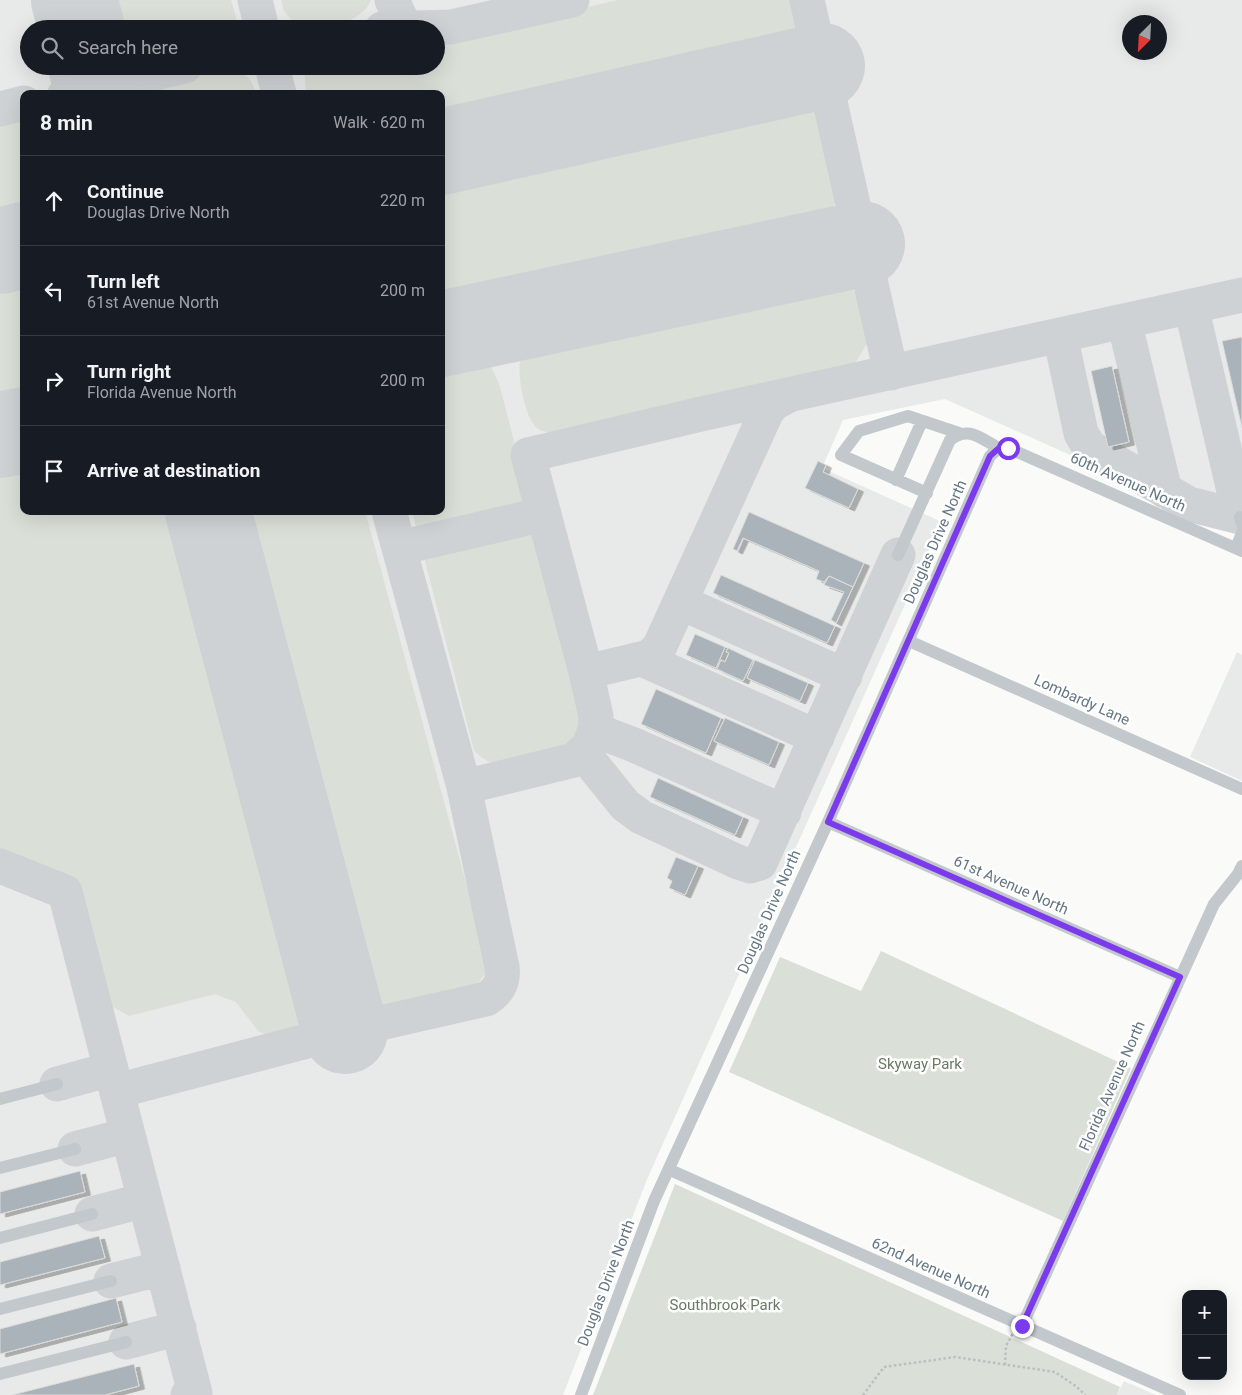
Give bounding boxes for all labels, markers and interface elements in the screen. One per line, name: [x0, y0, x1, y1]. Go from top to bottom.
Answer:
north arrow: [1122, 15, 1167, 60]
search box: [20, 20, 445, 75]
icon: search: [38, 34, 66, 62]
text: Search here: [78, 36, 178, 59]
text: 8 min: [40, 111, 93, 135]
text: Walk · 620 m: [333, 113, 425, 132]
text: Continue: [87, 180, 164, 203]
icon: ahead: [40, 187, 68, 215]
text: 220 m: [380, 191, 425, 210]
text: Douglas Drive North: [87, 203, 230, 222]
text: Turn left: [87, 270, 160, 293]
icon: left: [40, 277, 68, 305]
text: 200 m: [380, 281, 425, 300]
text: 61st Avenue North: [87, 293, 219, 312]
text: Turn right: [87, 360, 171, 383]
icon: right: [40, 367, 68, 395]
text: 200 m: [380, 371, 425, 390]
text: Florida Avenue North: [87, 383, 237, 402]
route start: [997, 437, 1020, 460]
street label: 60th Avenue North: [1068, 448, 1188, 516]
icon: arrive: [40, 457, 68, 485]
text: Arrive at destination: [87, 459, 260, 482]
street label: Douglas Drive North: [900, 477, 970, 607]
street label: Lombardy Lane: [1031, 671, 1133, 729]
street label: Douglas Drive North: [734, 847, 804, 977]
street label: 61st Avenue North: [951, 852, 1071, 918]
street label: Florida Avenue North: [1075, 1018, 1149, 1154]
park label: Skyway Park: [878, 1055, 962, 1073]
street label: Douglas Drive North: [574, 1217, 638, 1349]
street label: 62nd Avenue North: [869, 1234, 993, 1302]
map controls: [1182, 1290, 1227, 1380]
button: +: [1182, 1290, 1227, 1335]
park label: Southbrook Park: [670, 1296, 781, 1314]
route end: [1011, 1315, 1034, 1338]
button: −: [1182, 1335, 1227, 1380]

